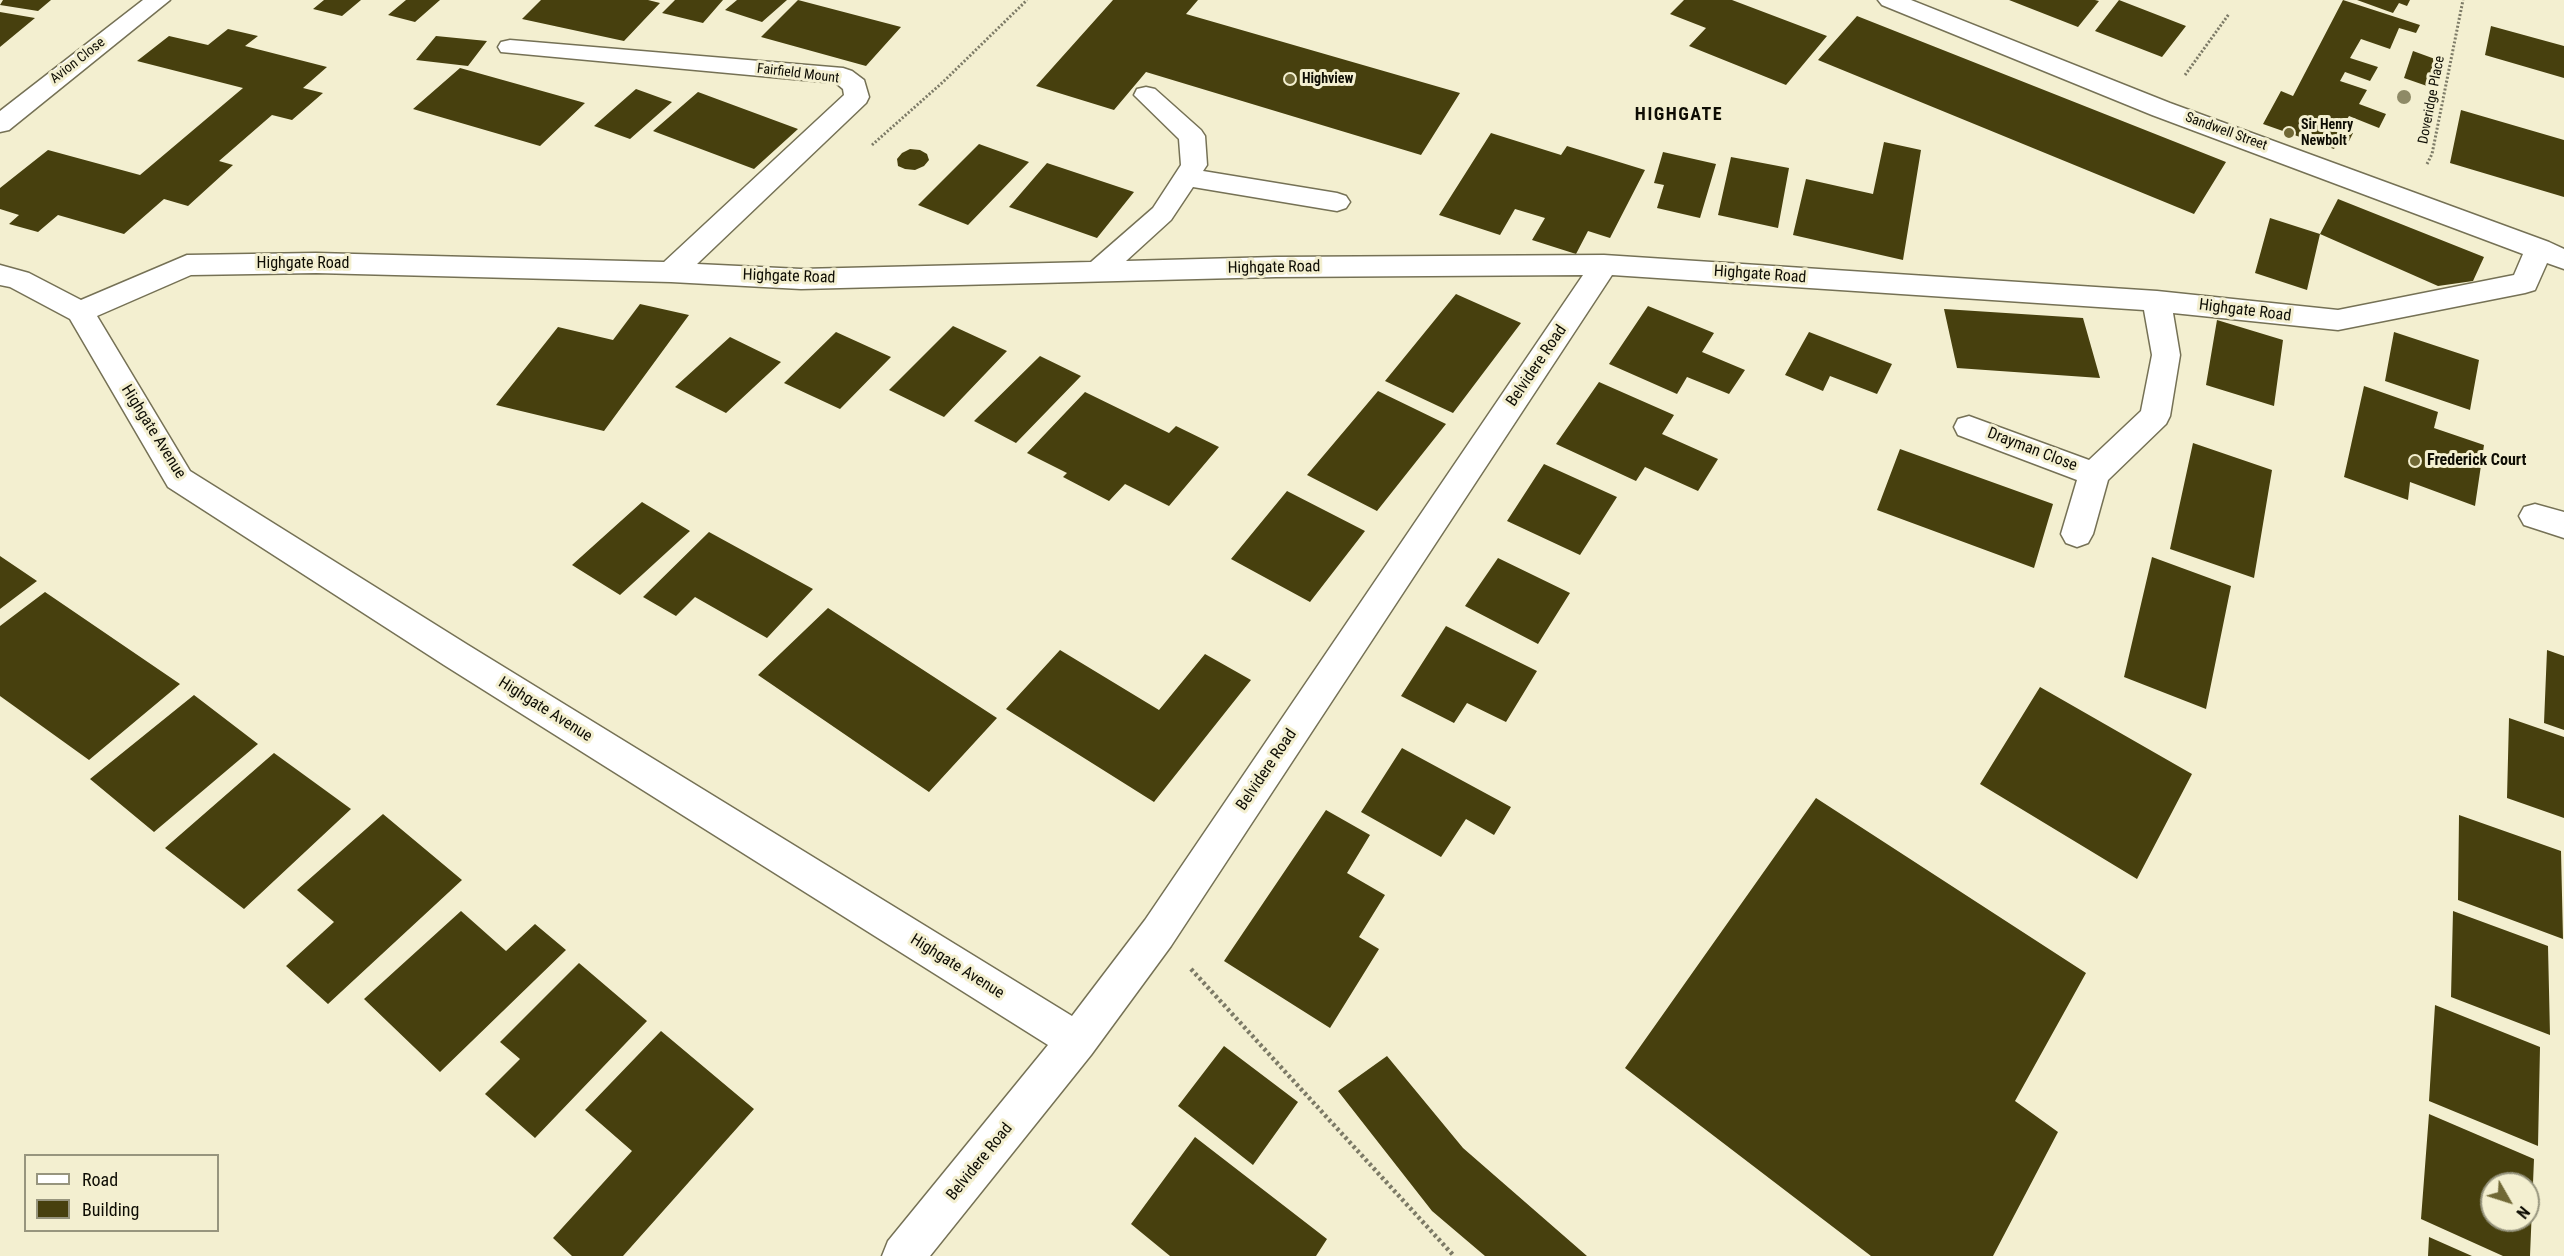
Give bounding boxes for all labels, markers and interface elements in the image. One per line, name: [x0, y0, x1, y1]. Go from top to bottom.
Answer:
street label: Avion Close: [47, 34, 109, 88]
street label: Doveridge Place: [2415, 55, 2449, 145]
street label: Fairfield Mount: [756, 61, 840, 87]
place label: Highview: [1302, 71, 1353, 87]
marker: Highview: [1283, 72, 1297, 86]
district label: HIGHGATE: [1635, 104, 1723, 126]
street label: Sandwell Street: [2183, 109, 2269, 155]
place label: Sir Henry Newbolt: [2301, 117, 2353, 150]
marker: Sir Henry Newbolt: [2282, 126, 2296, 140]
street label: Highgate Road: [257, 254, 349, 274]
street label: Highgate Road: [1227, 258, 1321, 278]
street label: Highgate Road: [1713, 262, 1807, 288]
street label: Highgate Road: [742, 266, 836, 288]
street label: Highgate Road: [2198, 296, 2292, 326]
street label: Belvidere Road: [1503, 322, 1571, 410]
street label: Highgate Avenue: [117, 382, 189, 482]
street label: Drayman Close: [1984, 424, 2080, 476]
place label: Frederick Court: [2427, 451, 2526, 471]
marker: Frederick Court: [2408, 454, 2422, 468]
street label: Highgate Avenue: [495, 674, 595, 746]
street label: Belvidere Road: [1233, 726, 1301, 814]
street label: Highgate Avenue: [907, 931, 1007, 1003]
street label: Belvidere Road: [943, 1119, 1017, 1205]
legend: [24, 1154, 219, 1232]
text: Road: [82, 1169, 118, 1190]
north arrow: [2480, 1172, 2540, 1232]
text: Building: [82, 1199, 139, 1220]
text: N: [2512, 1203, 2533, 1222]

